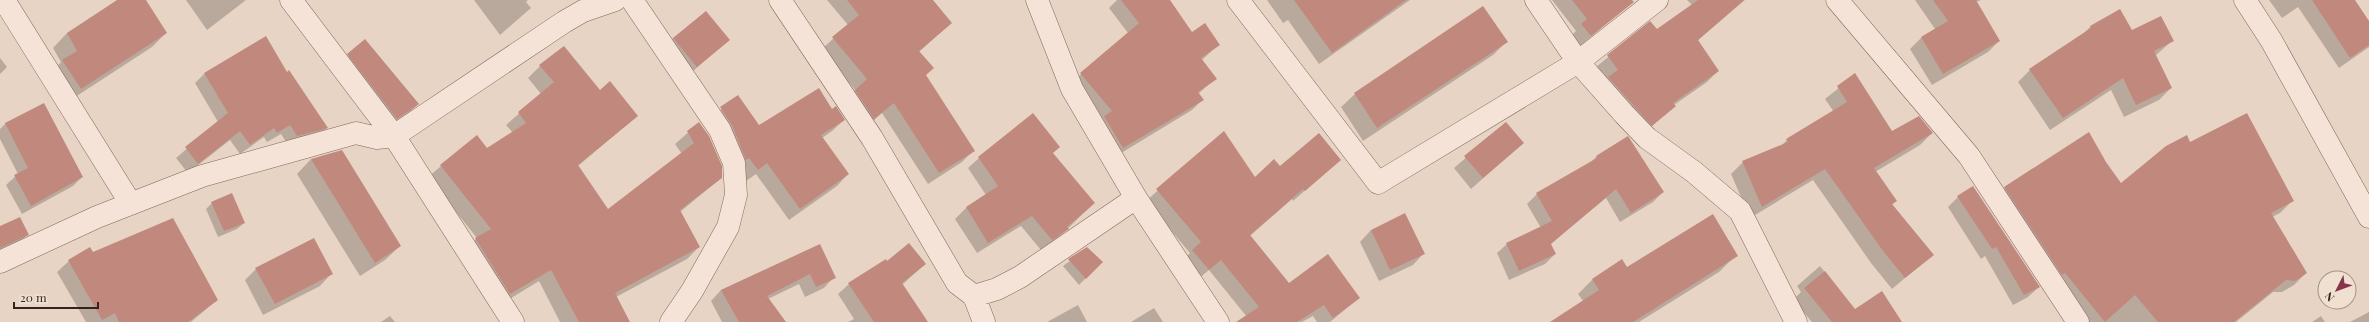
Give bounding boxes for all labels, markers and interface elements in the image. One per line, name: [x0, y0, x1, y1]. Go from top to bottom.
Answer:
north arrow: [2317, 270, 2357, 310]
scale bar: [14, 284, 98, 310]
text: 20 m: [20, 289, 47, 305]
text: N: [2321, 289, 2337, 305]

